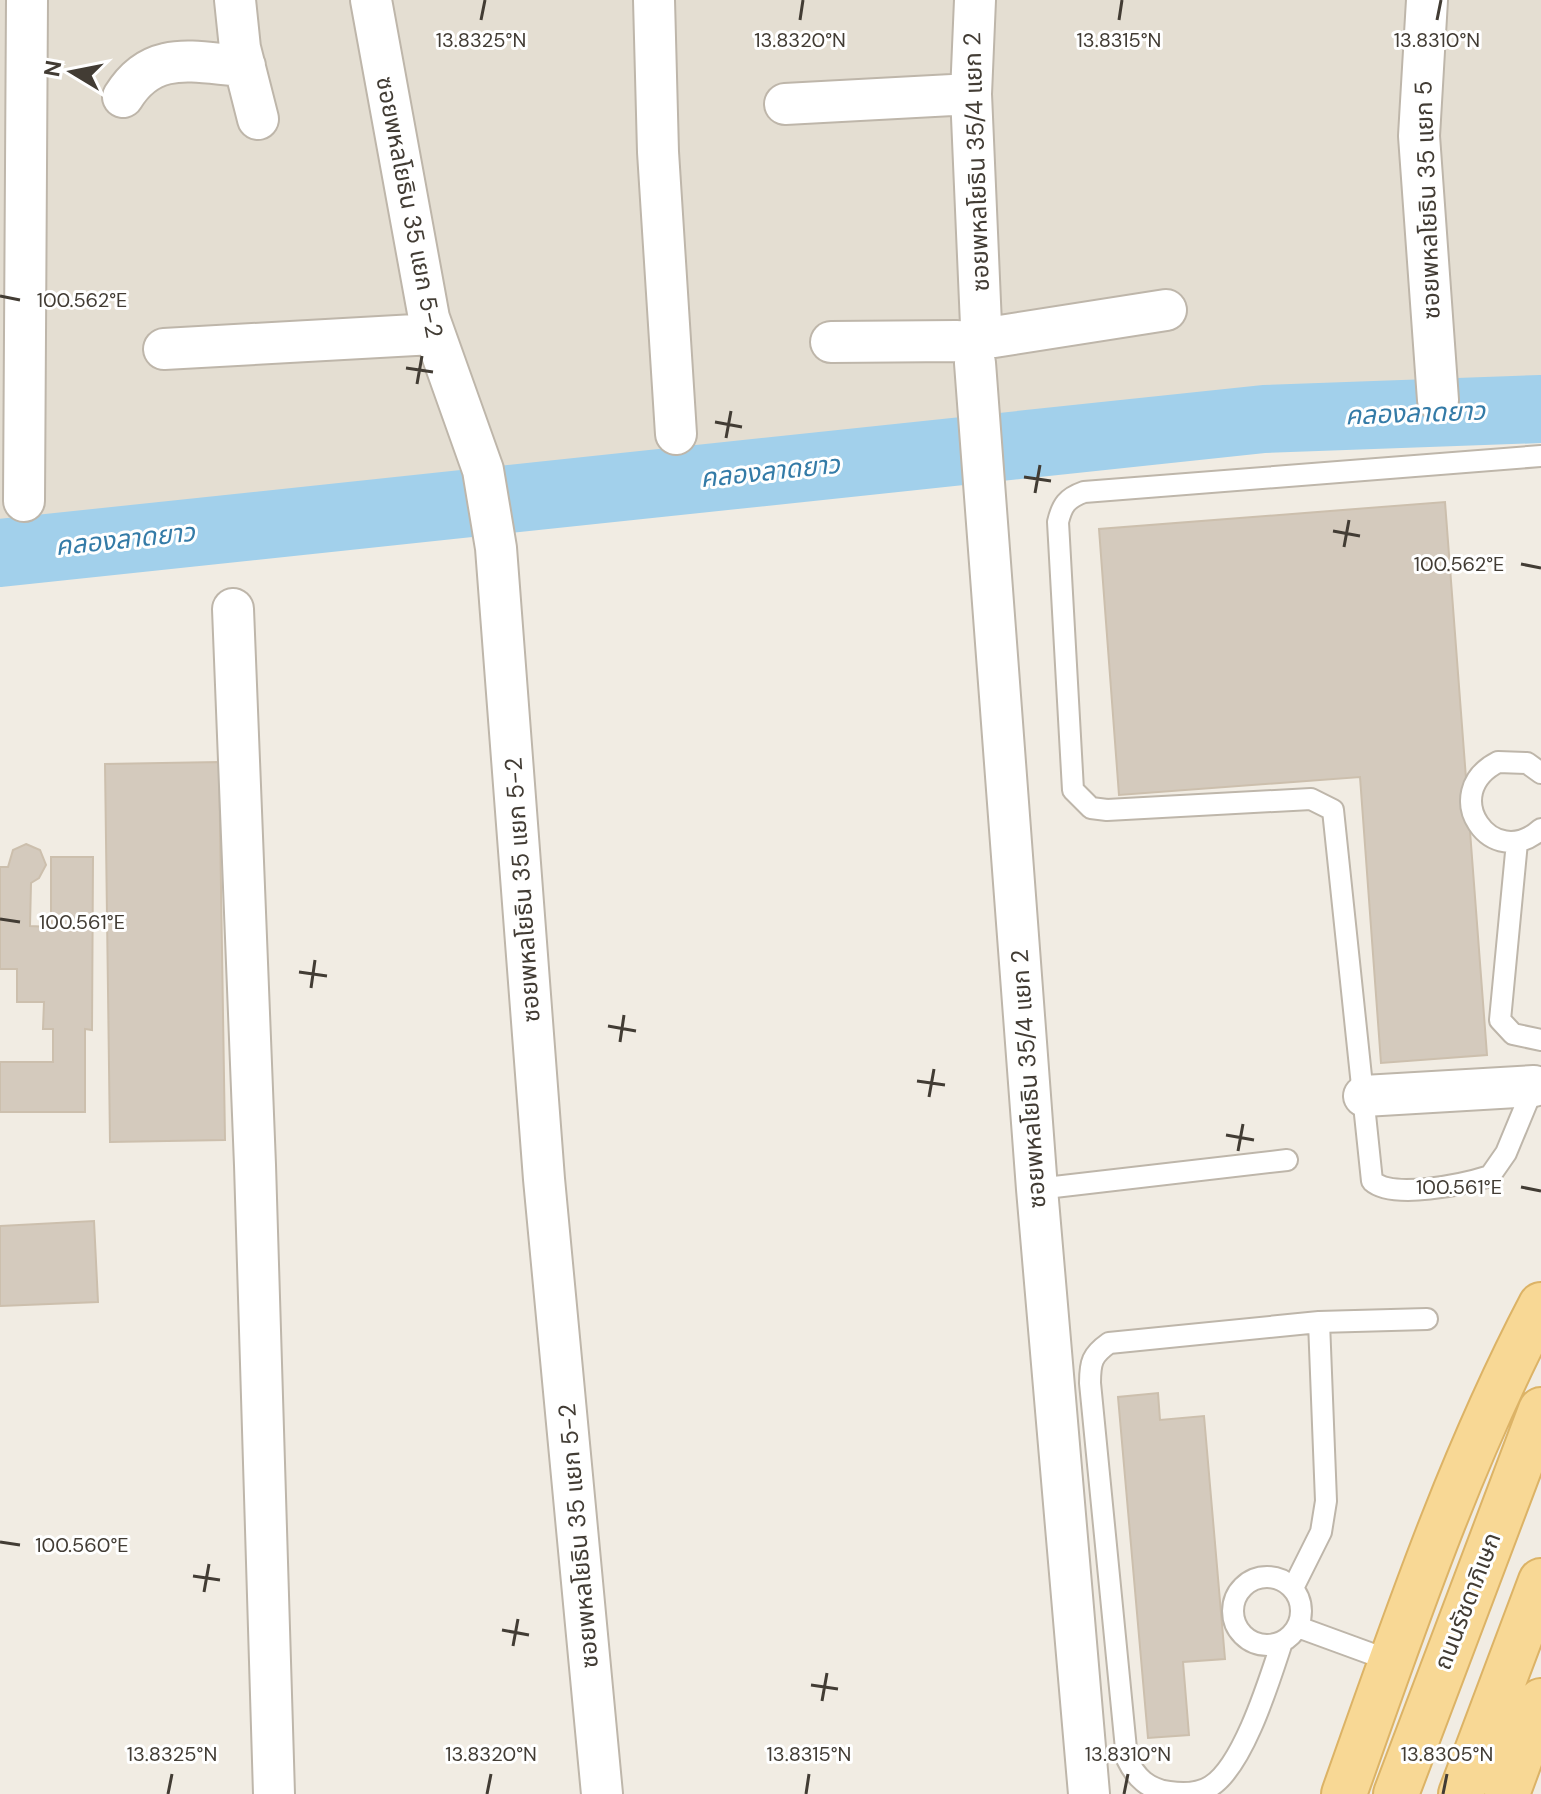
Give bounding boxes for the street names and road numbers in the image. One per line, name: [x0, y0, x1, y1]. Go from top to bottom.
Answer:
street label: ซอยพหลโยธิน 35/4 แยก 2: [956, 32, 996, 292]
street label: ซอยพหลโยธิน 35 แยก 5-2: [369, 74, 451, 340]
street label: ซอยพหลโยธิน 35 แยก 5: [1407, 80, 1447, 320]
street label: ซอยพหลโยธิน 35 แยก 5-2: [497, 756, 547, 1024]
street label: ซอยพหลโยธิน 35/4 แยก 2: [1003, 948, 1053, 1210]
street label: ซอยพหลโยธิน 35 แยก 5-2: [551, 1402, 605, 1670]
street label: ถนนรัชดาภิเษก: [1427, 1528, 1507, 1674]

